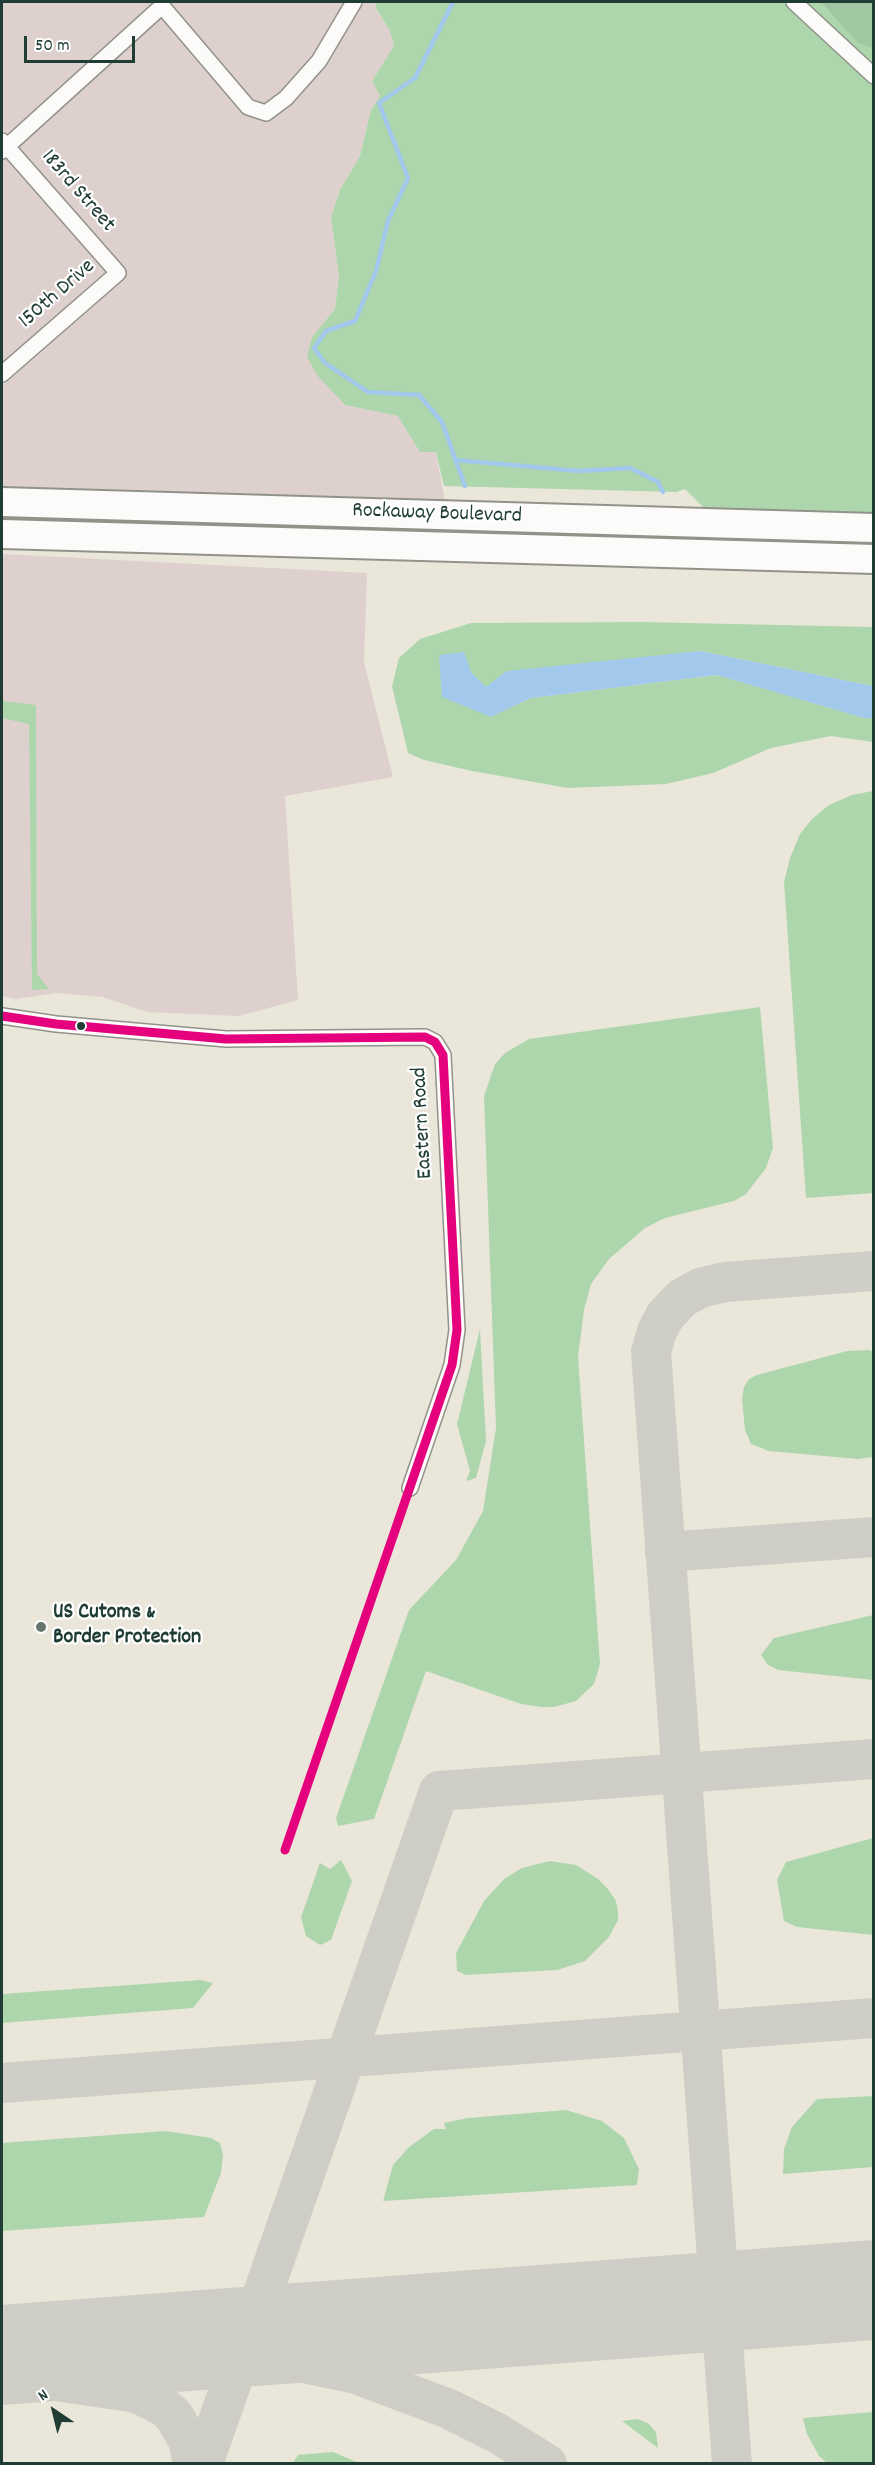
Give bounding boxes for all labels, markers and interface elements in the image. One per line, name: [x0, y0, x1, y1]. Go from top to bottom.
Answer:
scale bar: [27, 24, 138, 62]
text: 50 m: [35, 34, 70, 59]
street label: 183rd Street: [34, 145, 120, 239]
street label: 150th Drive: [14, 255, 102, 335]
street label: Rockaway Boulevard: [352, 499, 522, 531]
unlabelled marker: [75, 1020, 87, 1032]
street label: Eastern Road: [408, 1066, 440, 1180]
place label: US Cutoms & Border Protection: [53, 1601, 201, 1652]
marker: US Cutoms & Border Protection: [34, 1620, 48, 1634]
north arrow: [24, 2381, 84, 2441]
text: N: [34, 2384, 53, 2408]

